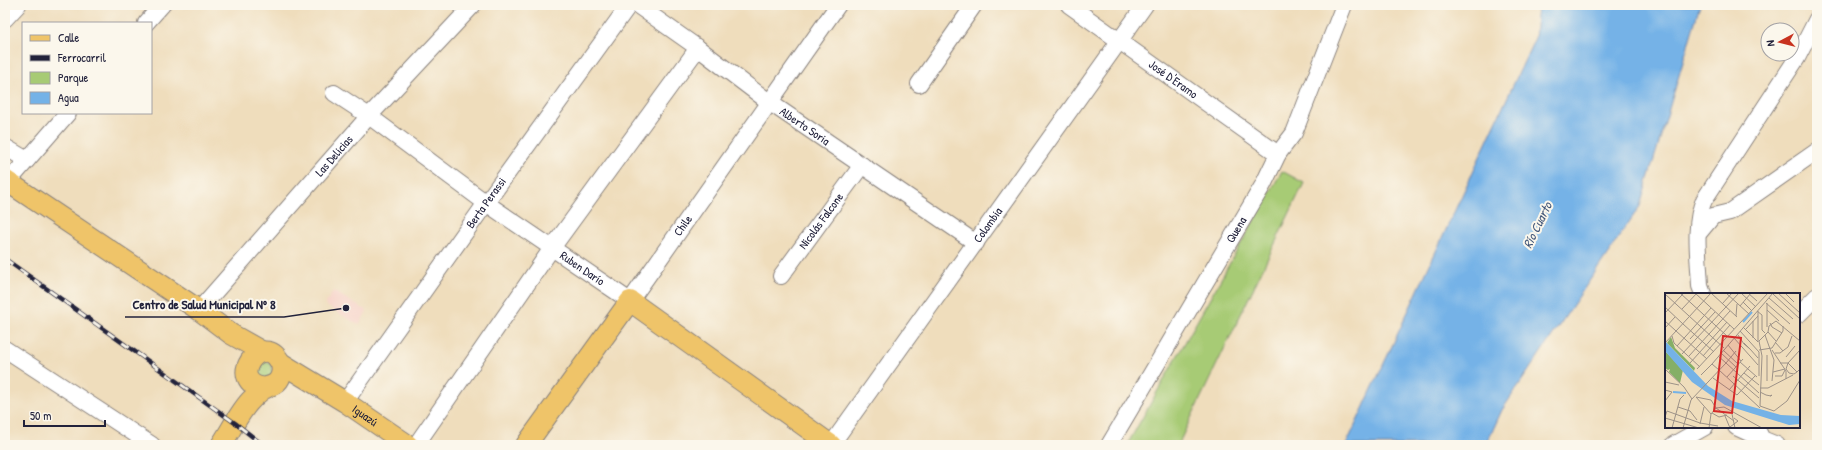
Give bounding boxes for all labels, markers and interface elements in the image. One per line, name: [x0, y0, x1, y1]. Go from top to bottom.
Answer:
legend: [22, 22, 152, 114]
north arrow: [1760, 22, 1800, 62]
text: Calle: [58, 29, 79, 46]
text: N: [1763, 39, 1777, 47]
text: Ferrocarril: [57, 49, 107, 66]
street label: José D'Eramo: [1145, 55, 1202, 102]
text: Parque: [58, 69, 88, 86]
text: Agua: [58, 89, 79, 106]
street label: Alberto Soria: [776, 103, 834, 149]
street label: Las Delicias: [311, 131, 357, 180]
street label: Berta Perassi: [462, 174, 510, 232]
street label: Nicolás Falcone: [794, 189, 847, 252]
water label: Río Cuarto: [1518, 197, 1557, 251]
street label: Colombia: [969, 203, 1006, 246]
street label: Chile: [669, 211, 696, 239]
street label: Quena: [1222, 213, 1250, 246]
street label: Ruben Darío: [557, 247, 608, 289]
callout: Centro de Salud Municipal Nº 8: [125, 292, 284, 317]
inset map: [1665, 293, 1800, 428]
text: Centro de Salud Municipal Nº 8: [132, 295, 276, 314]
street label: Iguazú: [349, 400, 382, 430]
scale bar: [24, 402, 105, 428]
text: 50 m: [30, 407, 51, 424]

